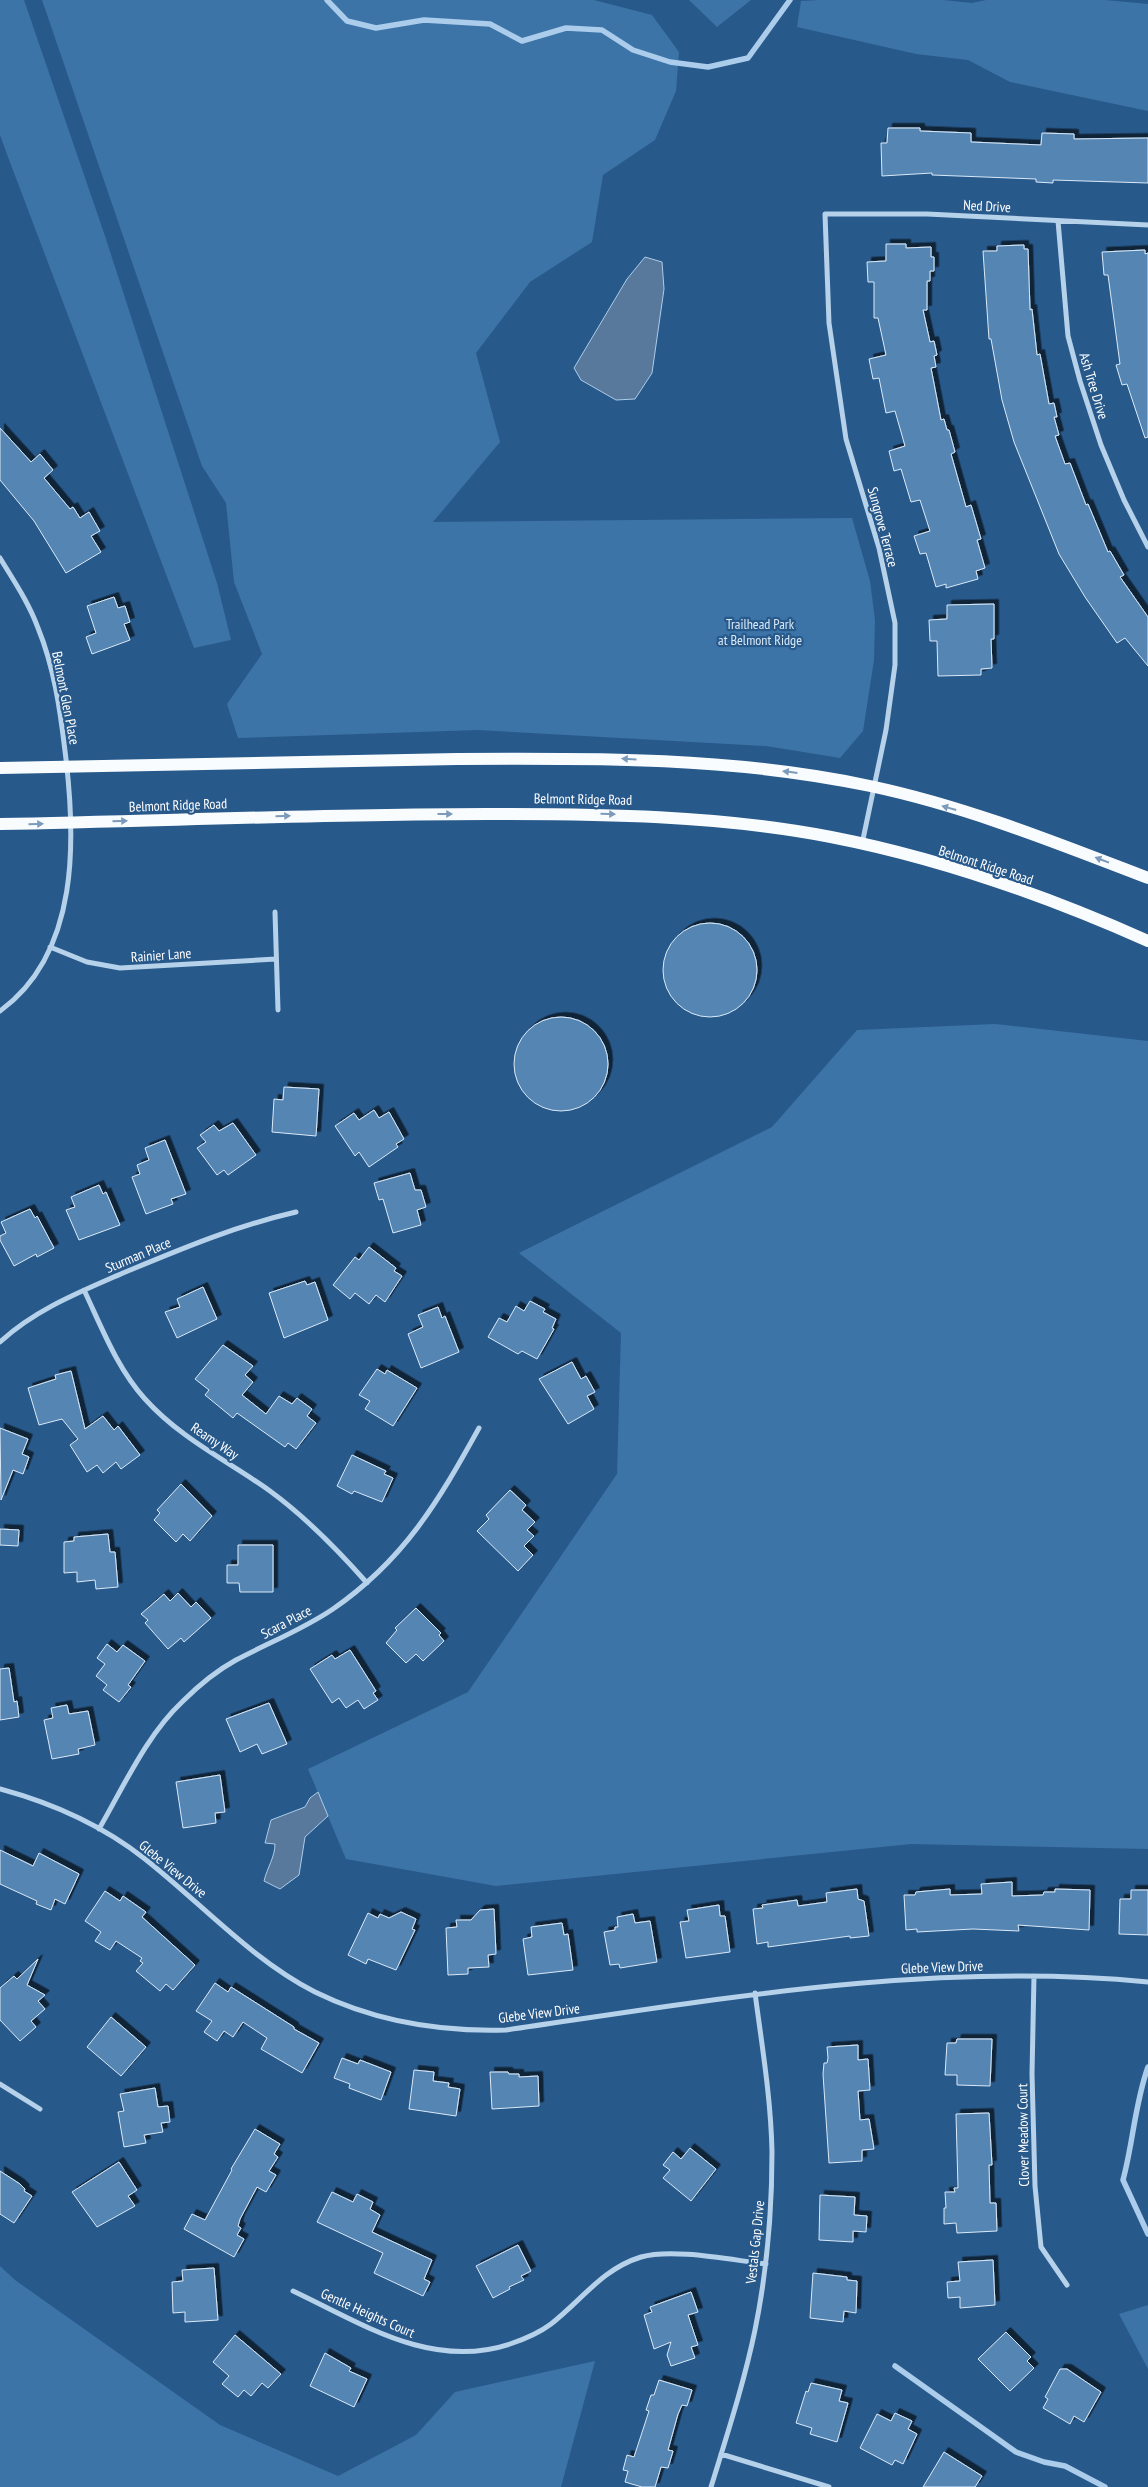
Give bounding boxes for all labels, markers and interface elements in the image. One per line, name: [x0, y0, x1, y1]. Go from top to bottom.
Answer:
street label: Ned Drive: [963, 196, 1012, 216]
street label: Ash Tree Drive: [1075, 350, 1113, 422]
street label: Sungrove Terrace: [864, 485, 902, 569]
park label: Trailhead Park at Belmont Ridge: [718, 615, 802, 649]
street label: Belmont Glen Place: [48, 650, 84, 746]
one-way arrow: [620, 754, 636, 762]
one-way arrow: [782, 768, 798, 776]
street label: Belmont Ridge Road: [534, 789, 632, 809]
street label: Belmont Ridge Road: [129, 794, 227, 816]
one-way arrow: [941, 803, 956, 811]
one-way arrow: [437, 810, 453, 818]
one-way arrow: [600, 810, 616, 818]
one-way arrow: [275, 812, 291, 820]
one-way arrow: [113, 817, 129, 825]
one-way arrow: [28, 820, 44, 828]
street label: Belmont Ridge Road: [936, 841, 1036, 889]
one-way arrow: [1095, 856, 1110, 863]
street label: Rainier Lane: [130, 944, 192, 966]
street label: Sturman Place: [103, 1233, 174, 1277]
street label: Reamy Way: [188, 1418, 243, 1464]
street label: Scara Place: [258, 1601, 315, 1643]
street label: Glebe View Drive: [135, 1836, 211, 1902]
street label: Glebe View Drive: [901, 1957, 984, 1977]
street label: Glebe View Drive: [497, 1999, 581, 2027]
street label: Clover Meadow Court: [1013, 2083, 1033, 2187]
street label: Vestals Gap Drive: [742, 2199, 768, 2286]
street label: Gentle Heights Court: [318, 2284, 418, 2342]

